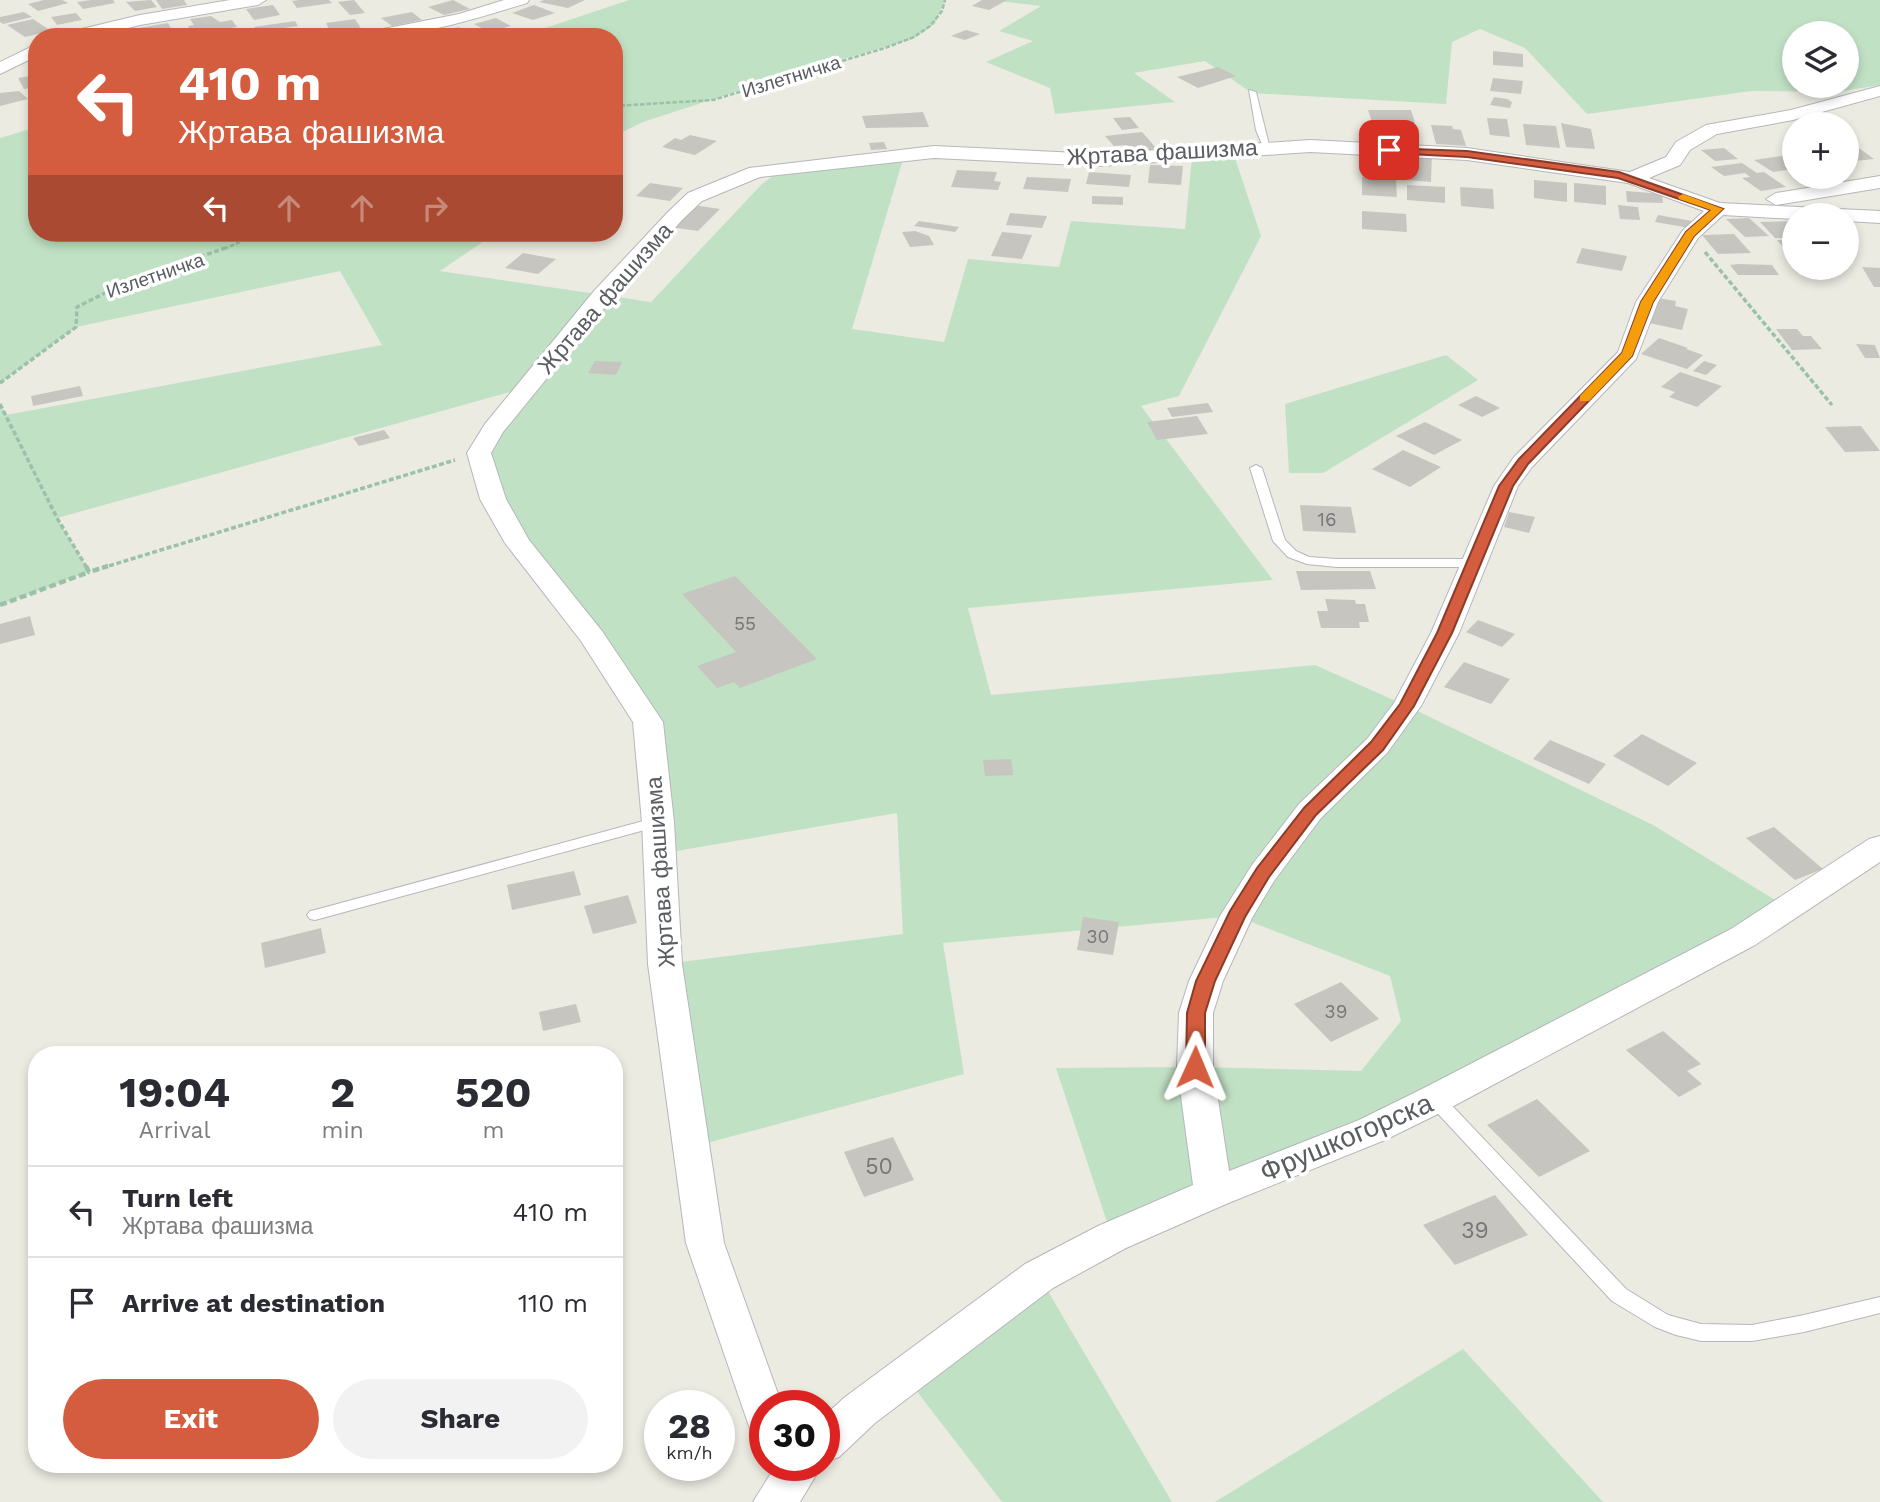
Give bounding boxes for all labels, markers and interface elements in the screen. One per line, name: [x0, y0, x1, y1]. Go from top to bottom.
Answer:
map controls: [1782, 21, 1859, 280]
button: layers: [1782, 21, 1859, 98]
street label: Излетничка: [739, 50, 844, 102]
text: 410 m: [178, 54, 321, 112]
icon: left: [63, 56, 154, 147]
button: +: [1782, 112, 1859, 189]
text: Жртава фашизма: [178, 113, 444, 151]
pin: [1359, 120, 1419, 180]
icon: arrive: [1370, 131, 1408, 169]
street label: Жртава фашизма: [1066, 134, 1258, 171]
icon: left: [197, 189, 235, 227]
icon: ahead: [270, 189, 308, 227]
icon: ahead: [343, 189, 381, 227]
icon: right: [416, 189, 454, 227]
button: −: [1782, 203, 1859, 280]
street label: Жртава фашизма: [532, 217, 678, 379]
street label: Излетничка: [103, 248, 208, 303]
house number: 16: [1318, 508, 1336, 531]
house number: 55: [734, 612, 756, 635]
street label: Жртава фашизма: [640, 775, 681, 968]
house number: 30: [1087, 925, 1109, 948]
house number: 39: [1325, 1000, 1347, 1023]
position arrow: [1158, 1030, 1232, 1104]
text: 19:04: [119, 1068, 230, 1117]
text: 2: [330, 1068, 355, 1117]
text: 520: [455, 1068, 532, 1117]
street label: Фрушкогорска: [1255, 1086, 1438, 1189]
text: Arrival: [139, 1117, 211, 1144]
text: min: [321, 1117, 364, 1144]
text: m: [482, 1117, 504, 1144]
house number: 50: [865, 1153, 893, 1180]
text: Turn left: [122, 1183, 233, 1213]
icon: left: [63, 1193, 101, 1231]
text: 410 m: [513, 1197, 588, 1227]
text: Жртава фашизма: [122, 1213, 313, 1240]
house number: 39: [1461, 1217, 1489, 1244]
icon: arrive: [63, 1284, 101, 1322]
text: Arrive at destination: [122, 1288, 385, 1318]
text: 110 m: [518, 1288, 588, 1318]
button: Exit: [63, 1379, 319, 1459]
button: Share: [333, 1379, 588, 1459]
speed limit sign: 30: [749, 1390, 840, 1481]
text: 28: [668, 1405, 711, 1447]
text: km/h: [666, 1442, 713, 1463]

